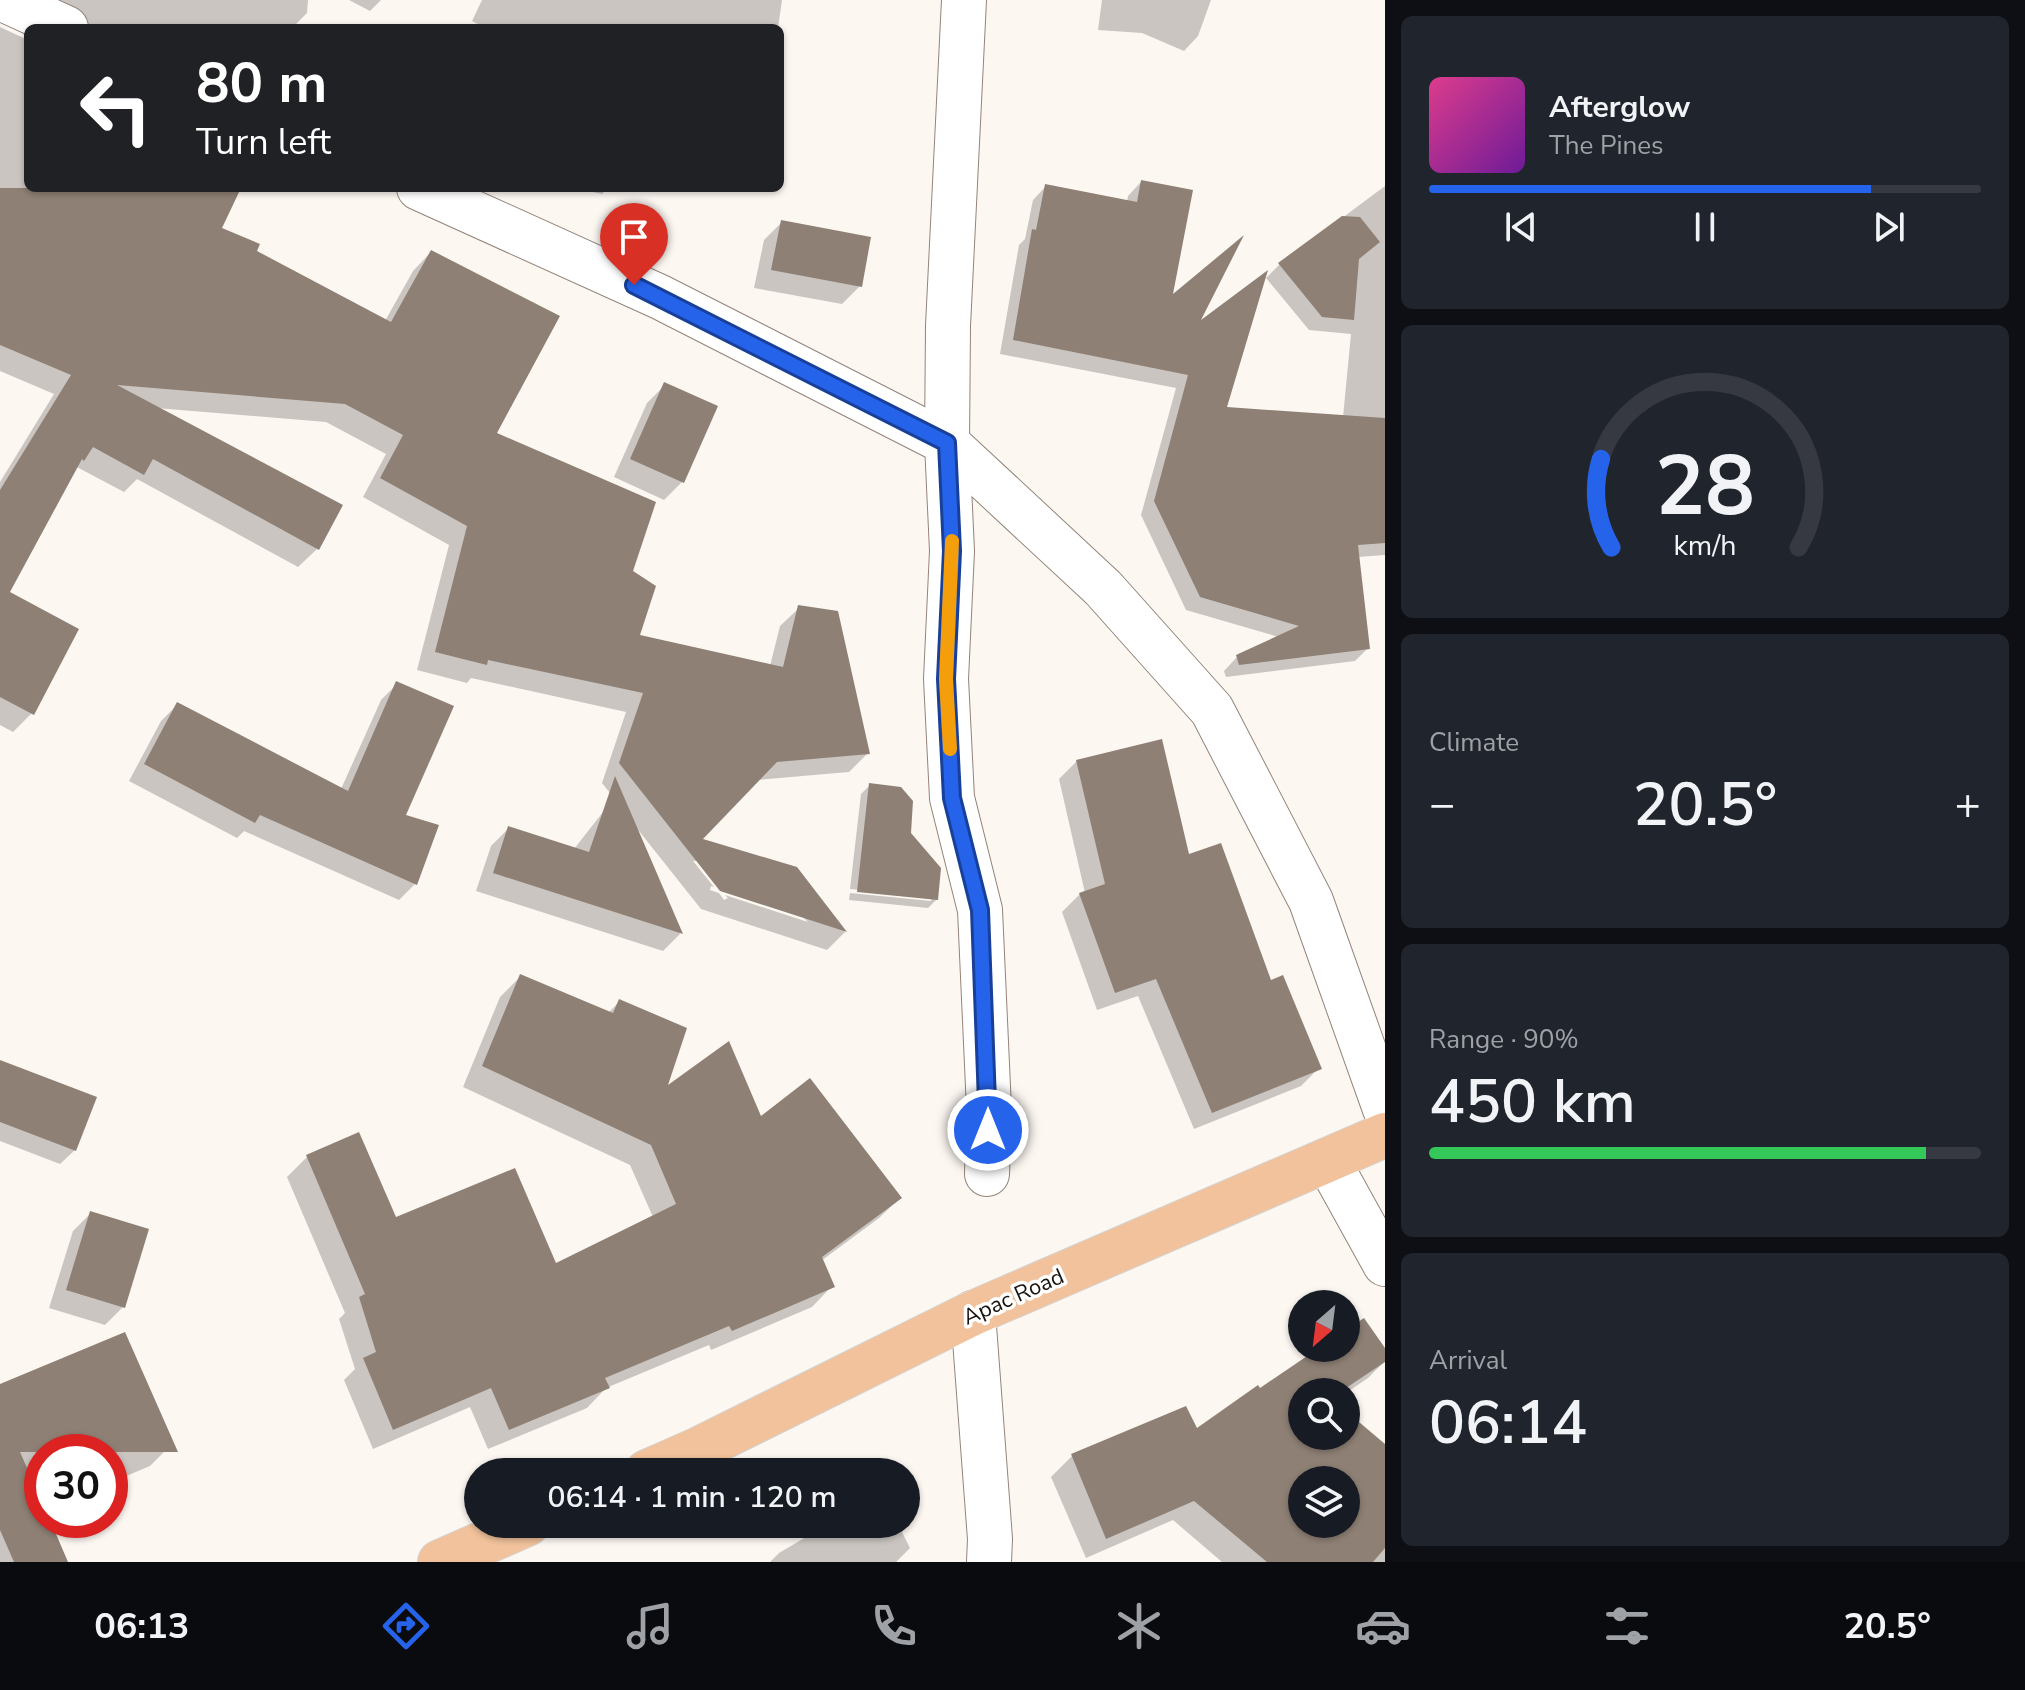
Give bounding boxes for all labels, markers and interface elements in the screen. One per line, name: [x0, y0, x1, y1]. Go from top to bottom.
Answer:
text: 80 m: [196, 45, 327, 122]
icon: left: [64, 56, 168, 160]
text: Afterglow: [1549, 87, 1690, 128]
text: Turn left: [196, 118, 331, 167]
text: The Pines: [1549, 128, 1664, 163]
pin: [600, 203, 668, 285]
icon: previous: [1499, 205, 1543, 249]
icon: pause: [1683, 205, 1727, 249]
icon: next: [1867, 205, 1911, 249]
icon: arrive: [612, 215, 656, 259]
text: 28: [1655, 429, 1755, 542]
text: km/h: [1674, 526, 1736, 565]
text: Climate: [1429, 725, 1519, 760]
text: 20.5°: [1633, 764, 1777, 846]
text: −: [1429, 775, 1455, 835]
text: +: [1955, 775, 1981, 835]
text: Range · 90%: [1429, 1022, 1579, 1057]
text: 450 km: [1429, 1061, 1636, 1143]
position arrow: [946, 1088, 1030, 1172]
street label: Apac Road: [958, 1261, 1069, 1332]
north arrow: [1288, 1290, 1360, 1362]
map controls: [1288, 1290, 1360, 1538]
text: Arrival: [1429, 1343, 1507, 1378]
button: search: [1288, 1378, 1360, 1450]
text: 06:14: [1429, 1382, 1587, 1464]
speed limit sign: 30: [24, 1434, 128, 1538]
button: layers: [1288, 1466, 1360, 1538]
text: 06:14 · 1 min · 120 m: [547, 1477, 837, 1518]
icon: directions: [378, 1598, 434, 1654]
icon: music: [622, 1598, 678, 1654]
icon: phone: [866, 1598, 922, 1654]
icon: climate: [1111, 1598, 1167, 1654]
icon: car: [1355, 1598, 1411, 1654]
icon: filters: [1599, 1598, 1655, 1654]
text: 06:13: [94, 1602, 189, 1651]
text: 20.5°: [1843, 1602, 1931, 1651]

